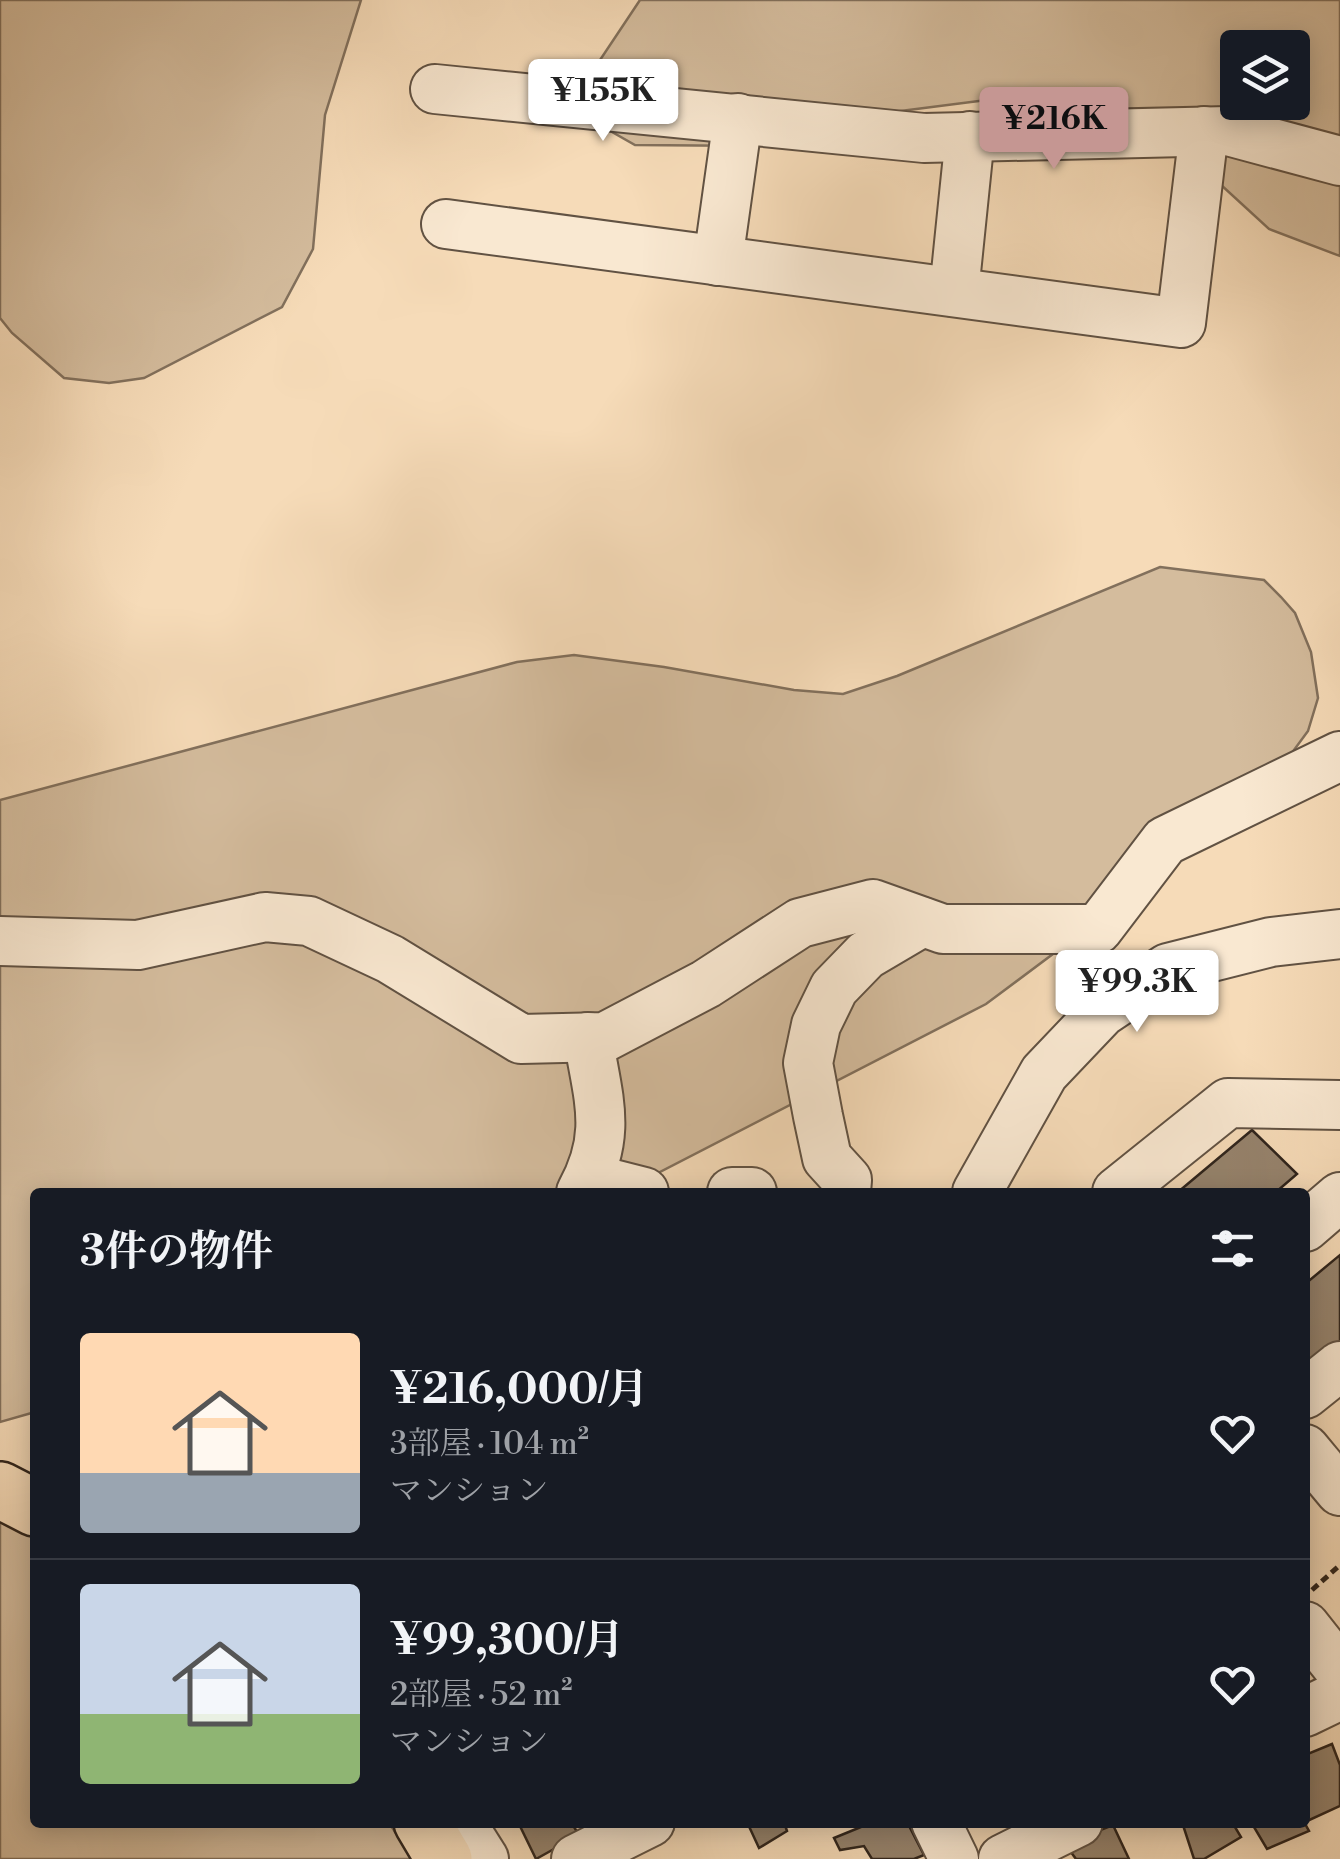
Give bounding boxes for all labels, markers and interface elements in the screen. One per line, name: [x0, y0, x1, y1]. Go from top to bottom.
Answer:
map controls: [1220, 30, 1310, 120]
button: layers: [1220, 30, 1310, 120]
pin: ¥155K: [533, 59, 673, 144]
text: ¥155K: [550, 71, 656, 111]
pin: ¥216K: [984, 87, 1124, 172]
text: ¥216K: [1001, 99, 1107, 139]
pin: ¥99.3K: [1056, 950, 1218, 1035]
text: ¥99.3K: [1078, 962, 1196, 1002]
icon: filters: [1205, 1221, 1260, 1276]
text: 3件の物件: [80, 1226, 273, 1279]
text: ¥216,000/月: [390, 1364, 649, 1417]
icon: home: [160, 1373, 280, 1493]
icon: heart: [1205, 1406, 1260, 1461]
text: 3部屋 · 104 m²: [390, 1424, 589, 1464]
text: マンション: [390, 1471, 549, 1511]
text: ¥99,300/月: [390, 1615, 624, 1668]
icon: home: [160, 1624, 280, 1744]
icon: heart: [1205, 1657, 1260, 1712]
text: 2部屋 · 52 m²: [390, 1675, 572, 1715]
text: マンション: [390, 1722, 549, 1762]

